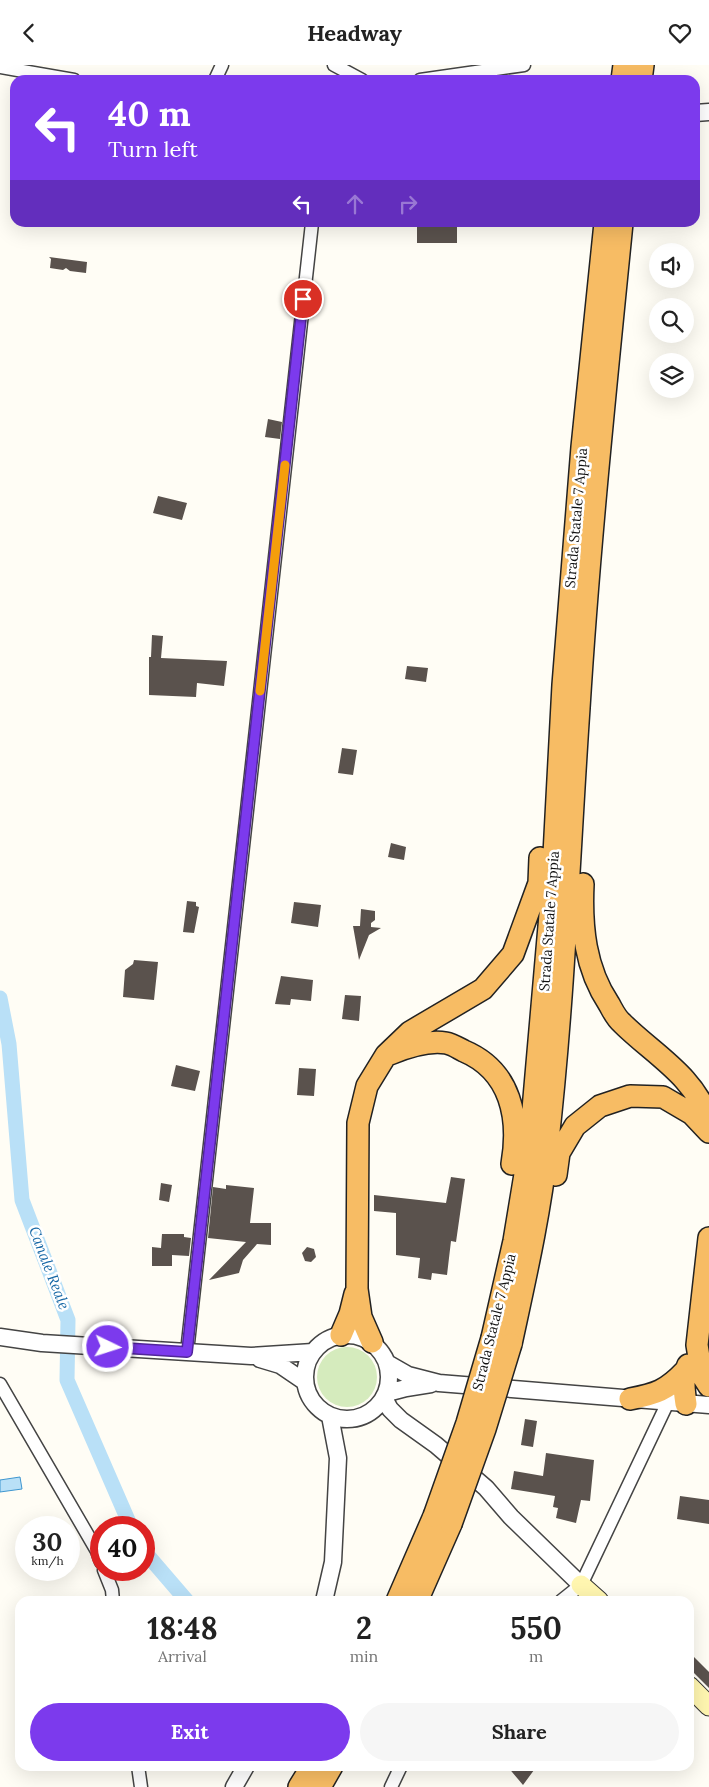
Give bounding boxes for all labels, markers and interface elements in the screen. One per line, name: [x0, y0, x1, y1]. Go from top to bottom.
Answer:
icon: back: [15, 19, 43, 47]
text: Headway: [307, 19, 402, 47]
icon: heart: [666, 19, 694, 47]
text: 40 m: [108, 91, 191, 136]
icon: left: [25, 95, 90, 160]
text: Turn left: [108, 135, 198, 163]
icon: left: [288, 190, 316, 218]
icon: ahead: [341, 190, 369, 218]
icon: right: [394, 190, 422, 218]
map controls: [649, 243, 694, 398]
button: sound: [649, 243, 694, 288]
pin: [282, 278, 324, 320]
icon: arrive: [289, 285, 317, 313]
button: search: [649, 298, 694, 343]
button: layers: [649, 353, 694, 398]
street label: Strada Statale 7 Appia: [561, 447, 591, 589]
street label: Strada Statale 7 Appia: [535, 850, 563, 992]
water label: Canale Reale: [25, 1224, 74, 1312]
street label: Strada Statale 7 Appia: [468, 1252, 520, 1392]
position arrow: [81, 1320, 133, 1372]
speed limit sign: 40: [90, 1516, 155, 1581]
text: 30: [33, 1526, 62, 1558]
text: km/h: [31, 1553, 64, 1568]
text: 18:48: [147, 1609, 218, 1647]
text: 2: [356, 1609, 372, 1647]
text: 550: [510, 1609, 562, 1647]
text: Arrival: [158, 1646, 207, 1666]
text: min: [350, 1646, 378, 1666]
text: m: [529, 1646, 543, 1666]
button: Exit: [30, 1703, 350, 1761]
button: Share: [360, 1703, 679, 1761]

